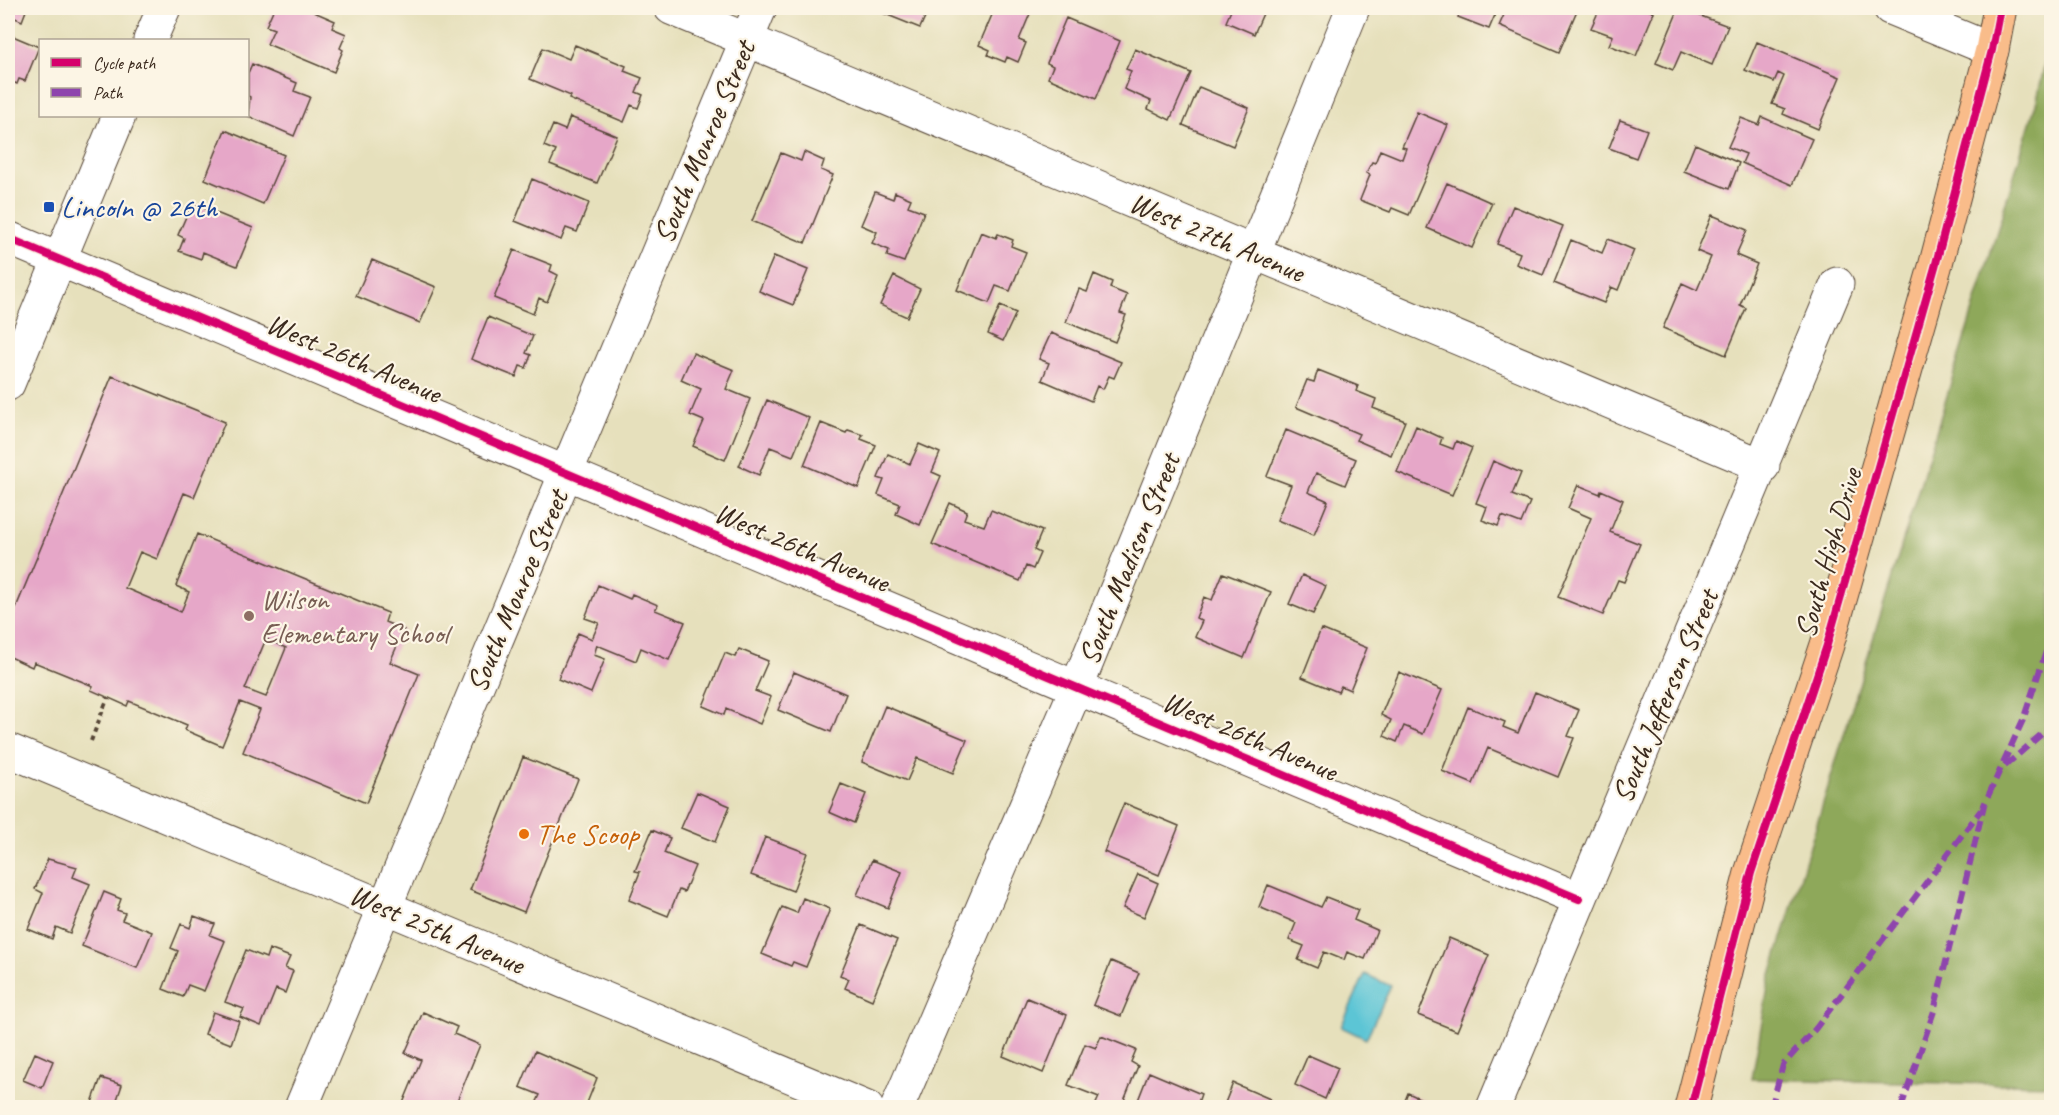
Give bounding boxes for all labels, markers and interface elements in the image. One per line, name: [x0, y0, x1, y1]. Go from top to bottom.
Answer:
street label: South Monroe Street: [644, 33, 765, 249]
legend: [39, 39, 249, 117]
text: Cycle path: [93, 52, 156, 74]
text: Path: [93, 82, 123, 104]
street label: West 27th Avenue: [1124, 183, 1312, 292]
place label: Lincoln @ 26th: [61, 188, 219, 226]
marker: Lincoln @ 26th: [42, 200, 56, 214]
street label: West 26th Avenue: [261, 304, 449, 413]
street label: South Madison Street: [1069, 445, 1190, 670]
street label: South High Drive: [1786, 462, 1871, 642]
street label: South Monroe Street: [457, 482, 578, 698]
street label: West 26th Avenue: [709, 493, 897, 602]
place label: Wilson Elementary School: [261, 580, 453, 652]
street label: South Jefferson Street: [1603, 581, 1728, 808]
marker: Wilson Elementary School: [242, 609, 256, 623]
street label: West 26th Avenue: [1157, 682, 1345, 791]
place label: The Scoop: [536, 815, 641, 853]
marker: The Scoop: [517, 827, 531, 841]
street label: West 25th Avenue: [344, 875, 532, 984]

